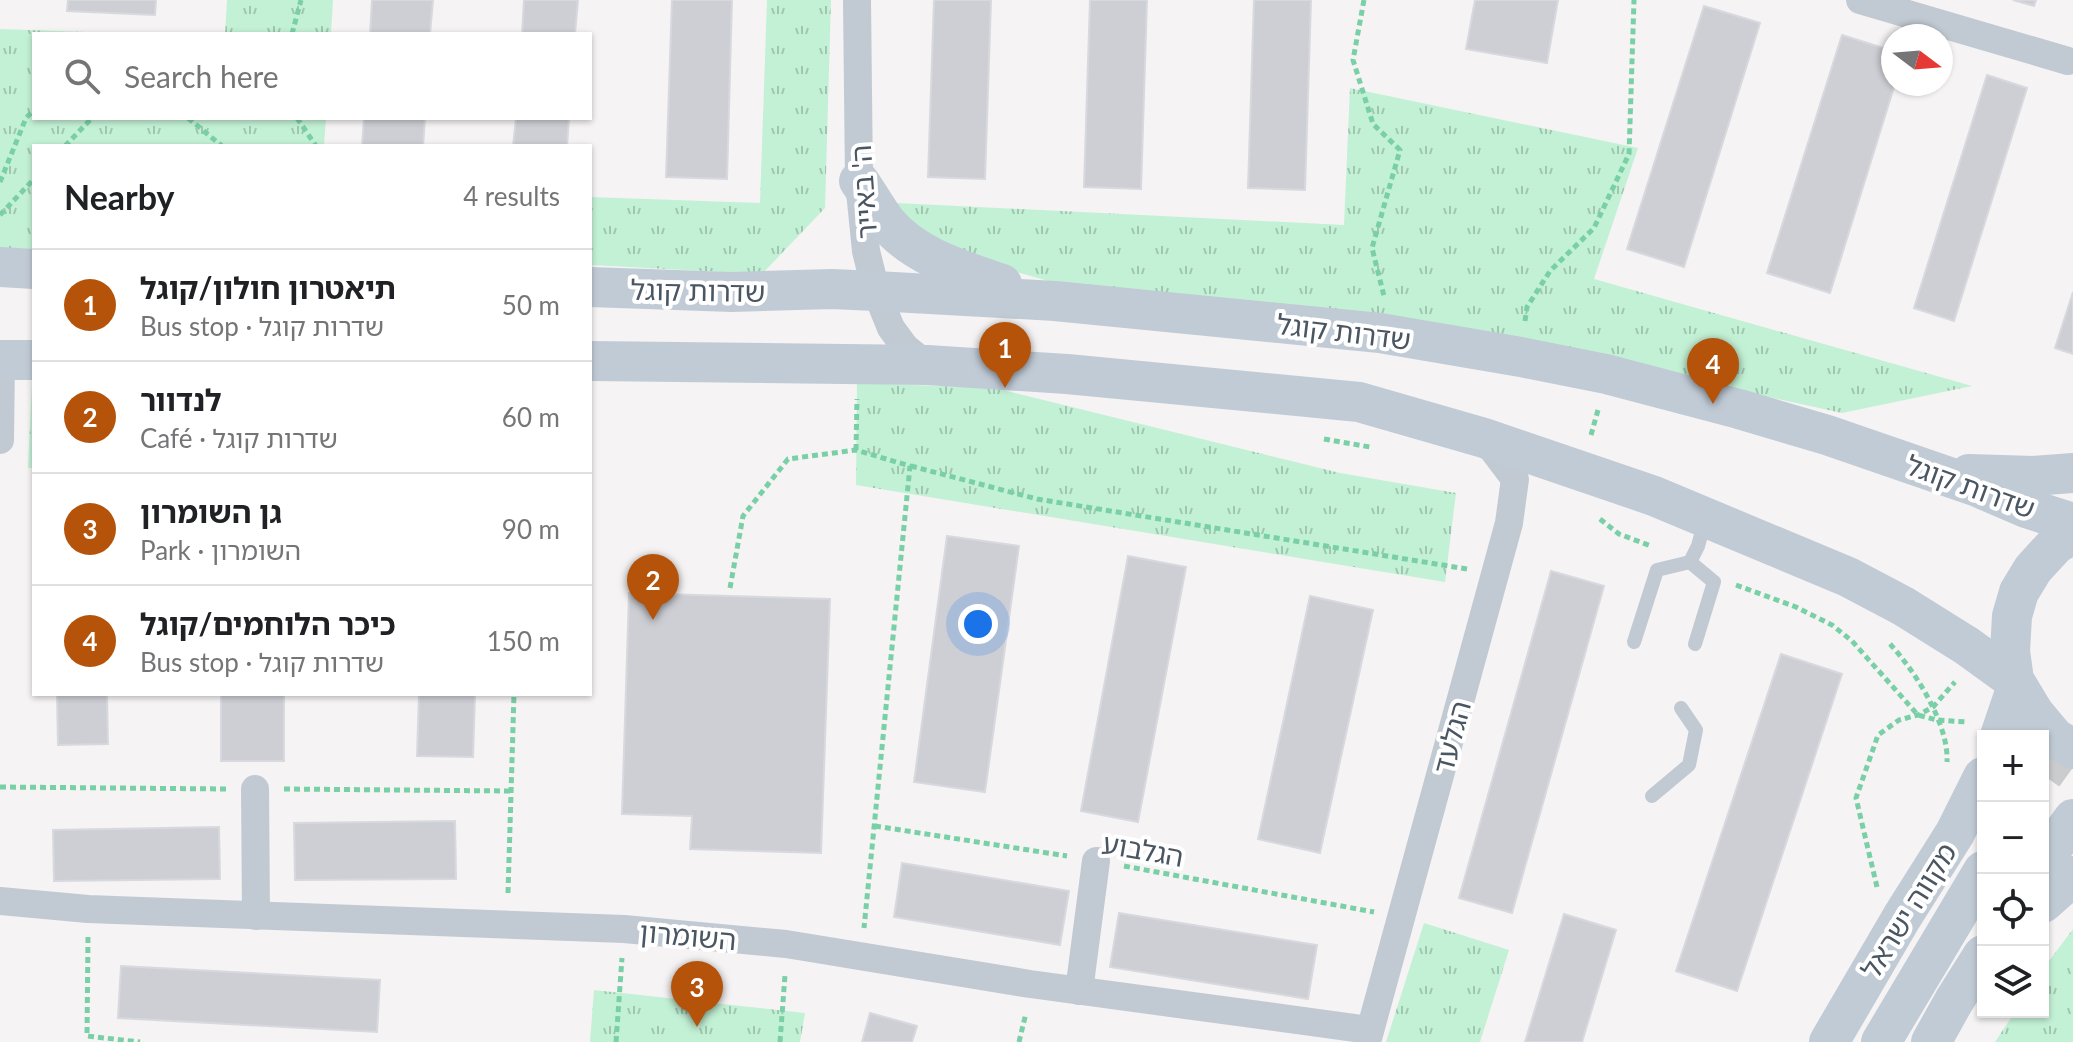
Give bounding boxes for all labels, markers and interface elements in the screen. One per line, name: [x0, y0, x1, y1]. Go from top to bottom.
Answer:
north arrow: [1881, 24, 1953, 96]
search box: [32, 32, 592, 120]
icon: search: [60, 54, 104, 98]
text: Search here: [124, 58, 279, 94]
street label: ה' באייר: [843, 144, 883, 240]
text: Nearby: [64, 176, 175, 217]
text: 4 results: [463, 180, 560, 212]
text: תיאטרון חולון/קוגל: [140, 269, 396, 305]
street label: שדרות קוגל: [630, 272, 766, 308]
text: 1: [82, 289, 98, 321]
text: 50 m: [502, 289, 560, 321]
street label: שדרות קוגל: [1275, 306, 1413, 356]
text: Bus stop · שדרות קוגל: [140, 310, 384, 342]
pin: 1: [979, 322, 1031, 388]
pin: 4: [1687, 338, 1739, 404]
text: לנדוור: [140, 381, 222, 417]
text: 2: [82, 401, 98, 433]
text: 60 m: [502, 401, 560, 433]
text: Café · שדרות קוגל: [140, 422, 338, 454]
street label: שדרות קוגל: [1902, 447, 2040, 525]
text: גן השומרון: [140, 493, 282, 529]
text: 3: [82, 513, 98, 545]
text: 90 m: [502, 513, 560, 545]
text: Park · השומרון: [140, 534, 301, 566]
pin: 2: [627, 554, 679, 620]
your location: [958, 604, 998, 644]
text: כיכר הלוחמים/קוגל: [140, 605, 396, 641]
text: 4: [82, 625, 98, 657]
text: 150 m: [487, 625, 560, 657]
text: Bus stop · שדרות קוגל: [140, 646, 384, 678]
street label: הגלעד: [1425, 697, 1477, 777]
map controls: [1977, 730, 2049, 1018]
button: +: [1977, 730, 2049, 802]
button: −: [1977, 802, 2049, 874]
street label: הגלבוע: [1100, 825, 1186, 873]
street label: מקווה ישראל: [1853, 836, 1963, 984]
button: locate: [1977, 874, 2049, 946]
street label: השומרון: [638, 914, 738, 956]
button: layers: [1977, 946, 2049, 1018]
pin: 3: [671, 961, 723, 1027]

